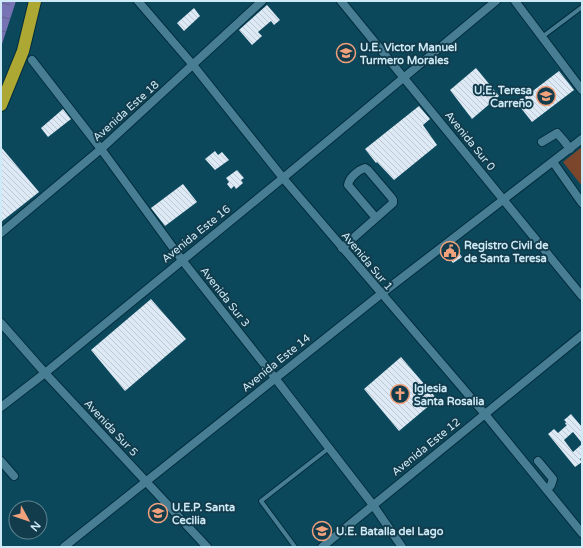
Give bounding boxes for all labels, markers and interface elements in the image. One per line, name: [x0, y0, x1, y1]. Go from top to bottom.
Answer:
place label: U.E. Victor Manuel Turmero Morales: [359, 41, 457, 67]
school or university icon: U.E. Victor Manuel Turmero Morales: [335, 42, 357, 64]
street label: Avenida Este 18: [90, 78, 162, 144]
place label: U.E. Teresa Carreño: [474, 84, 532, 110]
school or university icon: U.E. Teresa Carreño: [535, 85, 557, 107]
street label: Avenida Sur 0: [442, 109, 498, 173]
street label: Avenida Este 16: [159, 202, 233, 266]
street label: Avenida Sur 1: [339, 229, 395, 293]
place label: Registro Civil de de Santa Teresa: [464, 239, 549, 265]
public building icon: Registro Civil de de Santa Teresa: [439, 240, 461, 262]
street label: Avenida Sur 3: [198, 264, 253, 330]
street label: Avenida Este 14: [239, 331, 313, 395]
place label: Iglesia Santa Rosalia: [414, 382, 484, 408]
church icon: Iglesia Santa Rosalia: [389, 383, 411, 405]
street label: Avenida Sur 5: [81, 397, 141, 459]
street label: Avenida Este 12: [389, 415, 463, 479]
north arrow: [8, 500, 48, 540]
place label: U.E.P. Santa Cecilia: [172, 501, 235, 527]
school or university icon: U.E.P. Santa Cecilia: [147, 502, 169, 524]
text: N: [27, 519, 43, 534]
school or university icon: U.E. Batalla del Lago: [311, 520, 333, 542]
place label: U.E. Batalla del Lago: [336, 525, 444, 539]

